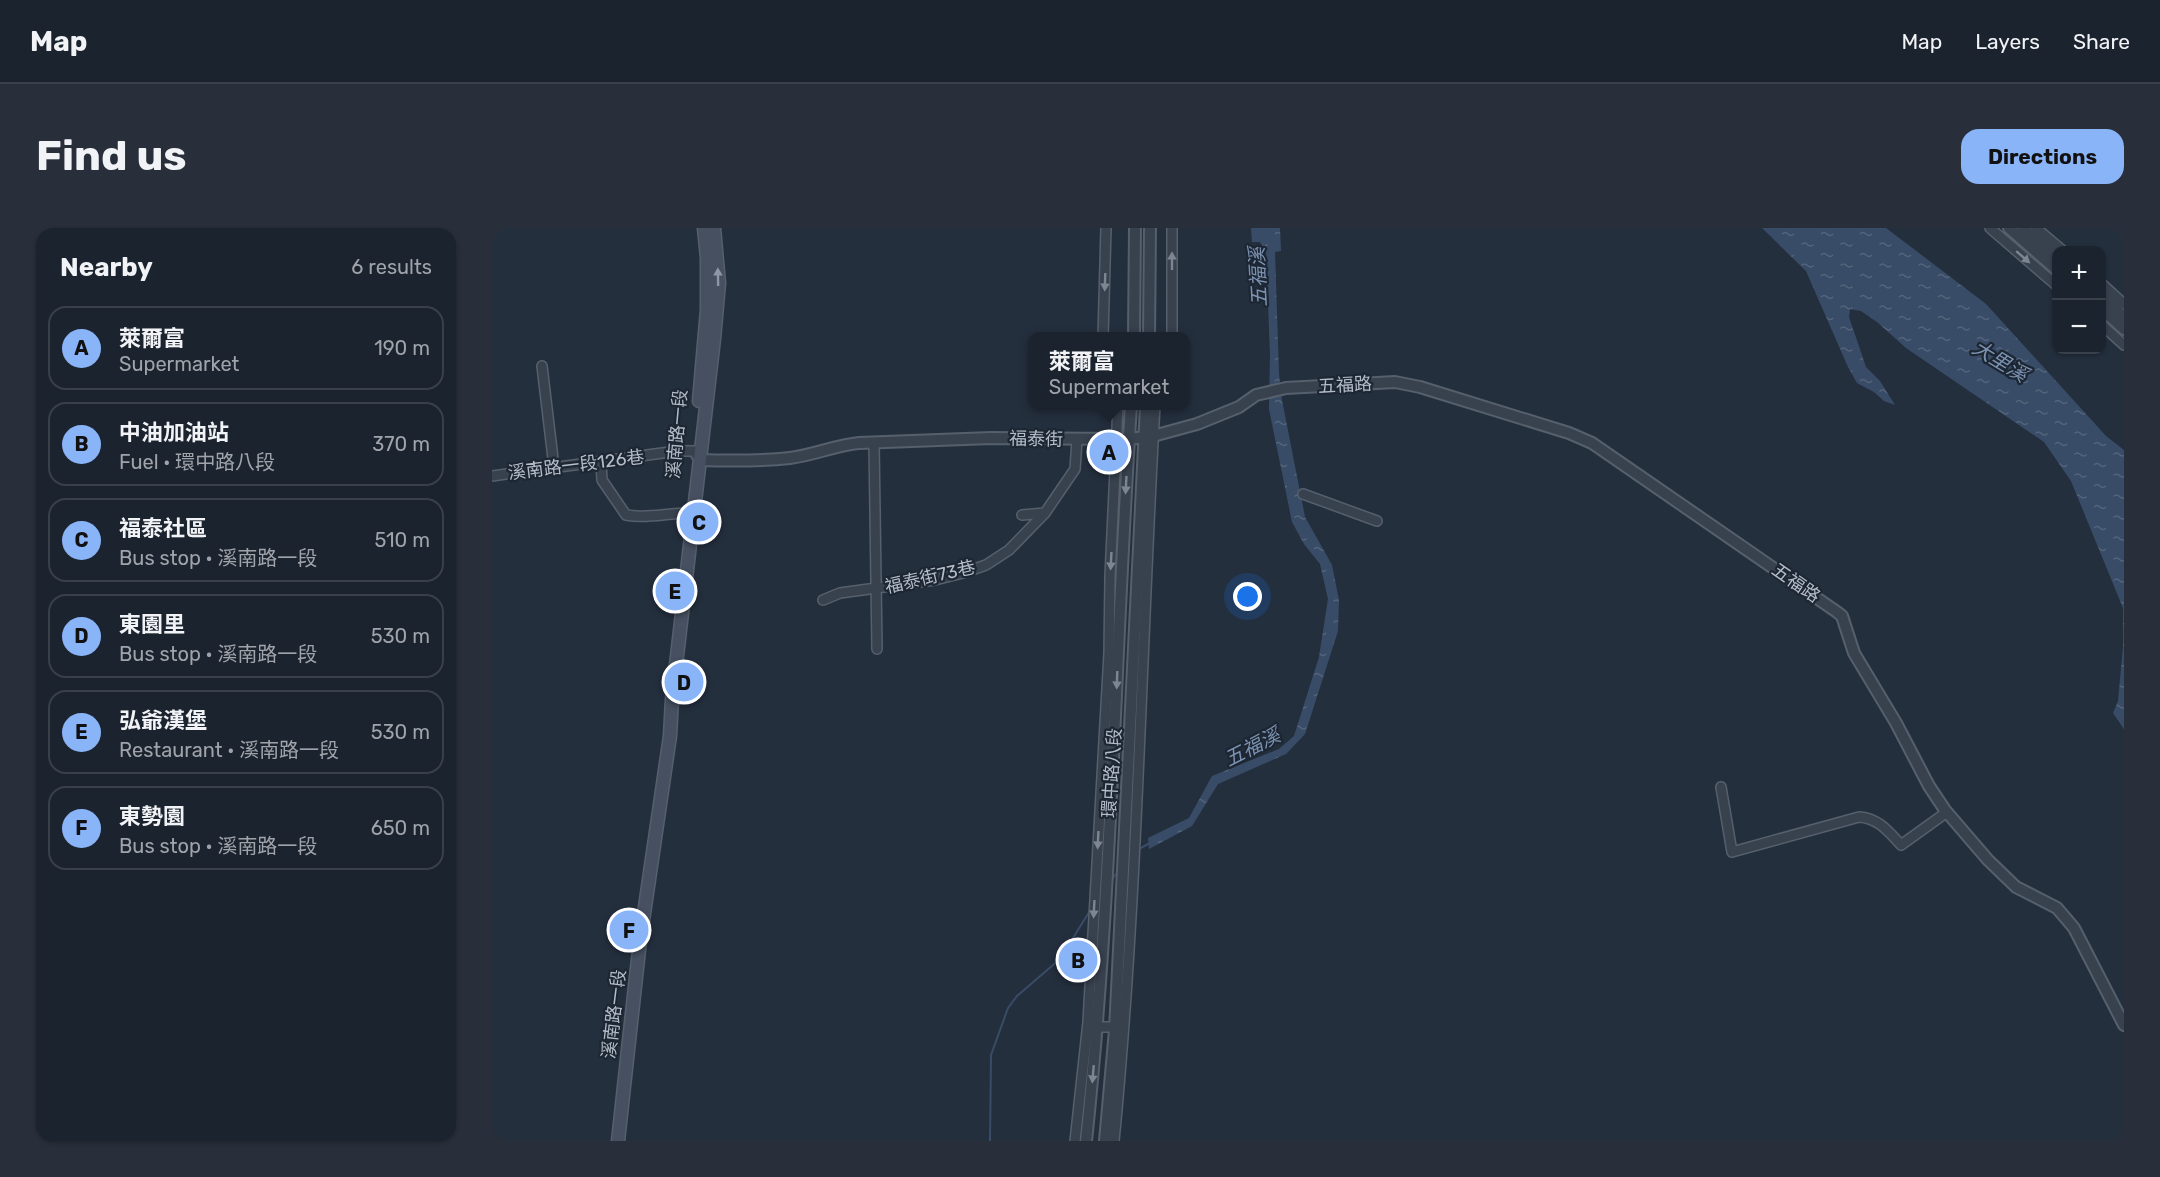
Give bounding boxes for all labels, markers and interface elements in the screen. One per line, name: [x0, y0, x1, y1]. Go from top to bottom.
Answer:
text: Map: [30, 25, 87, 58]
text: Map: [1901, 29, 1942, 54]
text: Layers: [1975, 29, 2040, 54]
text: Share: [2073, 29, 2130, 54]
button: Directions: [1961, 129, 2124, 184]
text: Find us: [36, 131, 187, 181]
water label: 五福溪: [1244, 243, 1272, 308]
map controls: [2052, 246, 2106, 354]
button: +: [2052, 246, 2106, 300]
one-way arrow: [2015, 250, 2031, 263]
text: Nearby: [60, 252, 153, 283]
one-way arrow: [1167, 252, 1177, 271]
text: 6 results: [351, 255, 432, 279]
one-way arrow: [713, 267, 723, 286]
one-way arrow: [1100, 273, 1109, 292]
button: −: [2052, 300, 2106, 354]
text: 萊爾富: [119, 325, 185, 352]
popup: [1028, 332, 1190, 410]
water label: 大里溪: [1968, 335, 2034, 388]
text: A: [74, 336, 89, 360]
text: 190 m: [374, 336, 430, 360]
text: 萊爾富: [1049, 348, 1115, 375]
text: Supermarket: [119, 352, 239, 376]
street label: 五福路: [1317, 373, 1373, 397]
text: Supermarket: [1049, 375, 1169, 399]
street label: 溪南路一段: [662, 388, 692, 480]
text: 中油加油站: [119, 419, 229, 446]
street label: 福泰街: [1009, 428, 1063, 450]
pin: A: [1090, 430, 1128, 474]
text: B: [74, 432, 89, 456]
text: 370 m: [372, 432, 430, 456]
street label: 溪南路一段126巷: [507, 446, 645, 484]
text: Fuel · 環中路八段: [119, 450, 275, 474]
one-way arrow: [1122, 475, 1131, 494]
pin: C: [680, 500, 718, 544]
text: 福泰社區: [119, 515, 207, 542]
text: C: [74, 528, 89, 552]
text: 510 m: [374, 528, 430, 552]
text: Bus stop · 溪南路一段: [119, 546, 317, 570]
one-way arrow: [1106, 551, 1115, 570]
street label: 福泰街73巷: [883, 556, 977, 598]
street label: 五福路: [1768, 559, 1824, 607]
pin: E: [656, 568, 694, 614]
your location: [1233, 582, 1262, 611]
text: 東園里: [119, 611, 185, 638]
text: D: [74, 624, 89, 648]
text: 530 m: [371, 624, 430, 648]
text: Bus stop · 溪南路一段: [119, 642, 317, 666]
pin: D: [664, 660, 704, 704]
one-way arrow: [1112, 670, 1122, 689]
text: 弘爺漢堡: [119, 707, 207, 734]
text: E: [75, 720, 88, 744]
text: 530 m: [371, 720, 430, 744]
water label: 五福溪: [1220, 721, 1287, 771]
street label: 環中路八段: [1098, 727, 1126, 819]
text: Restaurant · 溪南路一段: [119, 738, 339, 762]
text: 東勢園: [119, 803, 185, 830]
text: F: [75, 816, 88, 840]
text: 650 m: [371, 816, 430, 840]
one-way arrow: [1093, 830, 1103, 849]
text: Bus stop · 溪南路一段: [119, 834, 317, 858]
one-way arrow: [1090, 900, 1099, 919]
pin: F: [610, 908, 648, 952]
pin: B: [1058, 938, 1098, 982]
street label: 溪南路一段: [598, 968, 630, 1060]
one-way arrow: [1088, 1065, 1097, 1084]

